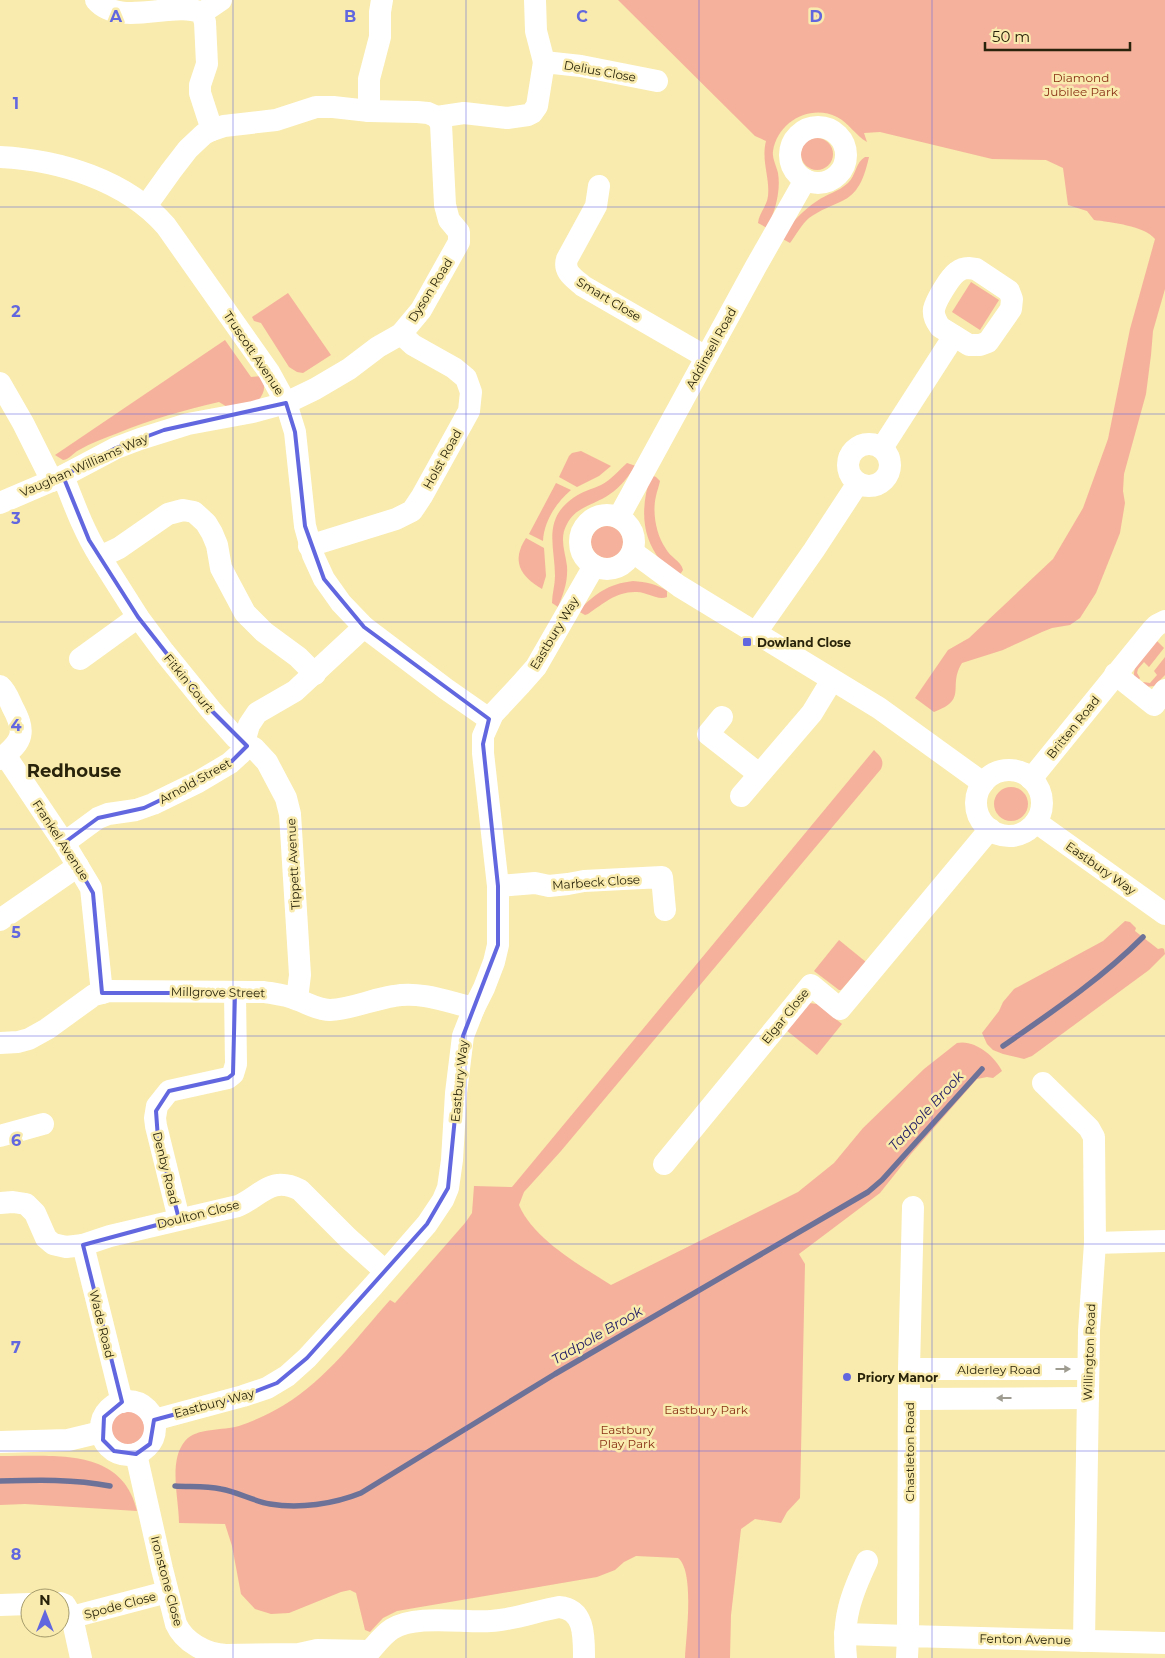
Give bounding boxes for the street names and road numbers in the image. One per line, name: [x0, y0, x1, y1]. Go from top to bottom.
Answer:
street label: Delius Close: [563, 57, 637, 85]
street label: Dyson Road: [404, 255, 456, 325]
street label: Smart Close: [574, 274, 644, 324]
street label: Addinsell Road: [683, 305, 739, 391]
street label: Truscott Avenue: [220, 308, 288, 398]
street label: Holst Road: [419, 427, 465, 491]
street label: Vaughan Williams Way: [18, 430, 151, 500]
street label: Eastbury Way: [526, 593, 582, 672]
street label: Fitkin Court: [161, 651, 217, 715]
street label: Britten Road: [1043, 693, 1103, 761]
street label: Arnold Street: [156, 755, 234, 807]
street label: Frankel Avenue: [29, 797, 93, 883]
street label: Tippett Avenue: [283, 818, 303, 910]
street label: Eastbury Way: [1063, 838, 1139, 898]
street label: Marbeck Close: [552, 871, 640, 893]
street label: Millgrove Street: [171, 984, 265, 1000]
street label: Elgar Close: [758, 985, 812, 1047]
street label: Eastbury Way: [447, 1039, 471, 1123]
street label: Denby Road: [150, 1130, 182, 1206]
street label: Doulton Close: [155, 1197, 241, 1231]
street label: Wade Road: [86, 1288, 118, 1360]
street label: Willington Road: [1080, 1303, 1098, 1401]
street label: Alderley Road: [957, 1362, 1041, 1377]
street label: Eastbury Way: [172, 1385, 256, 1421]
street label: Chastleton Road: [902, 1402, 917, 1502]
street label: Ironstone Close: [148, 1534, 186, 1628]
street label: Spode Close: [82, 1588, 158, 1622]
street label: Fenton Avenue: [979, 1631, 1071, 1647]

